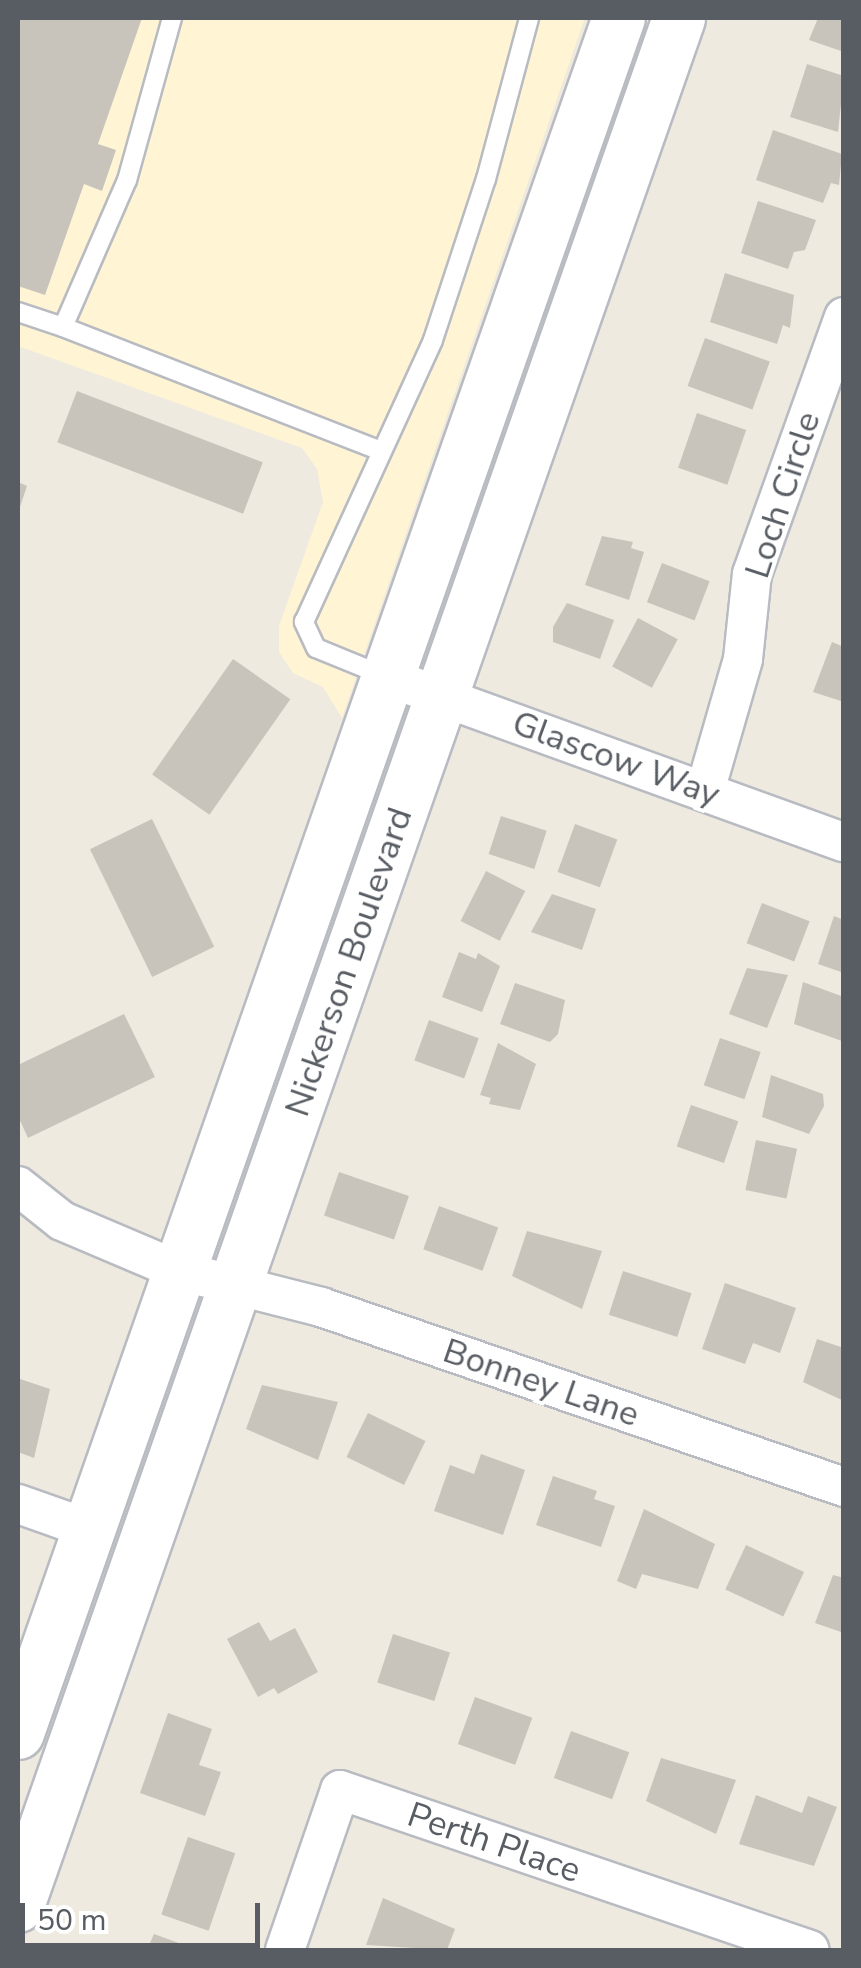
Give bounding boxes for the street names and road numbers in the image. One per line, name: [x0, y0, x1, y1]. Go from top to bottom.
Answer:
street label: Loch Circle: [736, 407, 830, 583]
street label: Glascow Way: [507, 702, 725, 816]
street label: Nickerson Boulevard: [276, 802, 422, 1122]
street label: Bonney Lane: [438, 1330, 644, 1436]
street label: Perth Place: [402, 1794, 586, 1892]

